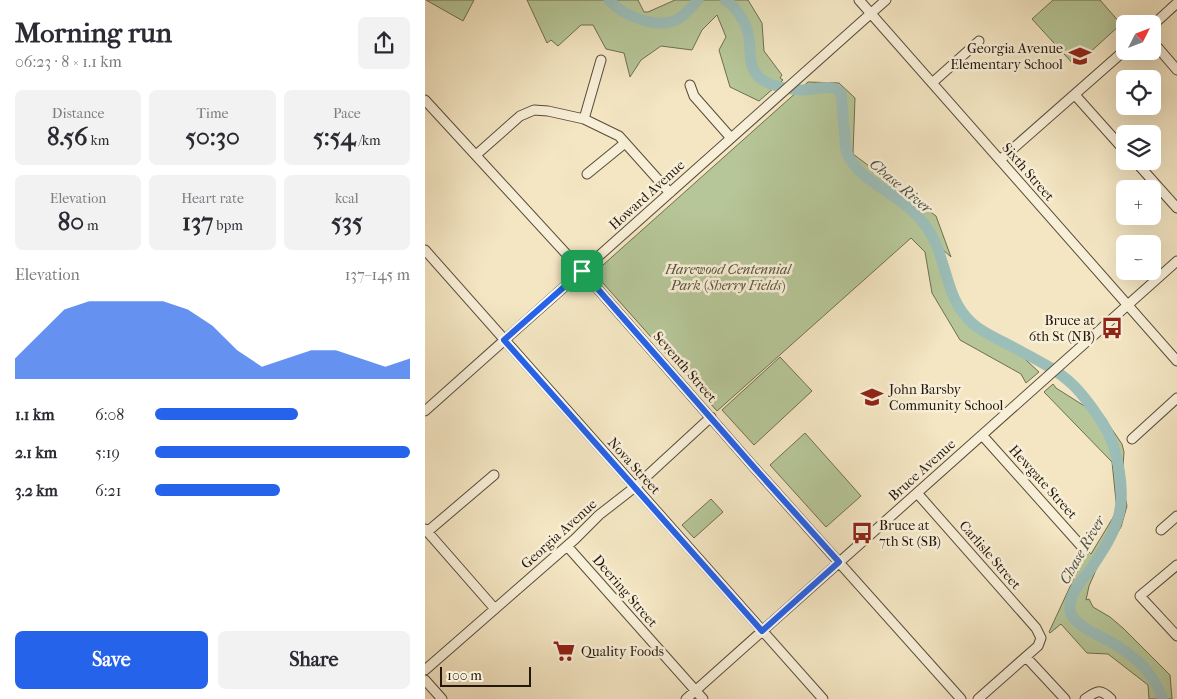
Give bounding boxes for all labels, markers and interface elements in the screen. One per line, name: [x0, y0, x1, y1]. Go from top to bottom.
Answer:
north arrow: [1116, 15, 1161, 60]
map controls: [1116, 15, 1161, 280]
text: Morning run: [15, 16, 172, 49]
button: share: [358, 17, 410, 69]
place label: Georgia Avenue Elementary School: [950, 40, 1063, 73]
school or university icon: Georgia Avenue Elementary School: [1067, 43, 1093, 69]
text: 06:23 · 8 × 1.1 km: [15, 52, 122, 71]
button: locate: [1116, 70, 1161, 115]
text: Distance: [52, 105, 104, 122]
text: Time: [197, 105, 228, 122]
text: Pace: [333, 105, 361, 122]
text: 8.56: [47, 122, 88, 151]
text: 50:30: [185, 122, 240, 151]
text: 5:54: [313, 122, 355, 151]
button: layers: [1116, 125, 1161, 170]
text: km: [88, 132, 109, 149]
text: /km: [355, 132, 381, 149]
street label: Sixth Street: [998, 139, 1058, 205]
water label: Chase River: [866, 155, 937, 218]
street label: Howard Avenue: [606, 157, 688, 233]
button: +: [1116, 180, 1161, 225]
text: Elevation: [50, 190, 106, 207]
text: Heart rate: [181, 190, 244, 207]
text: kcal: [335, 190, 359, 207]
text: 80: [58, 207, 84, 236]
text: 137: [182, 207, 213, 236]
text: 535: [331, 207, 363, 236]
text: m: [84, 217, 99, 234]
text: bpm: [213, 217, 243, 234]
button: −: [1116, 235, 1161, 280]
pin: [561, 250, 603, 292]
icon: arrive: [568, 257, 596, 285]
park label: Harewood Centennial Park (Sherry Fields): [664, 261, 792, 294]
text: Elevation: [15, 265, 80, 284]
text: 137–145 m: [345, 265, 410, 284]
place label: Bruce at 6th St (NB): [1029, 312, 1095, 345]
bus stop icon: Bruce at 6th St (NB): [1099, 315, 1125, 341]
street label: Seventh Street: [650, 328, 720, 406]
place label: John Barsby Community School: [888, 381, 1003, 414]
school or university icon: John Barsby Community School: [859, 384, 885, 410]
text: 1.1 km: [15, 405, 54, 424]
text: 6:08: [95, 405, 124, 424]
street label: Nova Street: [604, 434, 664, 498]
street label: Bruce Avenue: [885, 435, 959, 505]
street label: Hewgate Street: [1005, 441, 1081, 523]
text: 2.1 km: [15, 443, 57, 462]
text: 5:19: [95, 443, 120, 462]
text: 3.2 km: [15, 481, 58, 500]
text: 6:21: [95, 481, 121, 500]
street label: Georgia Avenue: [518, 495, 600, 572]
water label: Chase River: [1055, 512, 1109, 587]
place label: Bruce at 7th St (SB): [879, 517, 941, 550]
street label: Carlisle Street: [956, 517, 1024, 593]
bus stop icon: Bruce at 7th St (SB): [849, 520, 875, 546]
street label: Deering Street: [589, 551, 661, 631]
button: Save: [15, 631, 208, 689]
button: Share: [218, 631, 410, 689]
supermarket icon: Quality Foods: [551, 638, 577, 664]
place label: Quality Foods: [581, 643, 664, 660]
scale bar: [440, 664, 531, 687]
text: 100 m: [447, 667, 482, 684]

